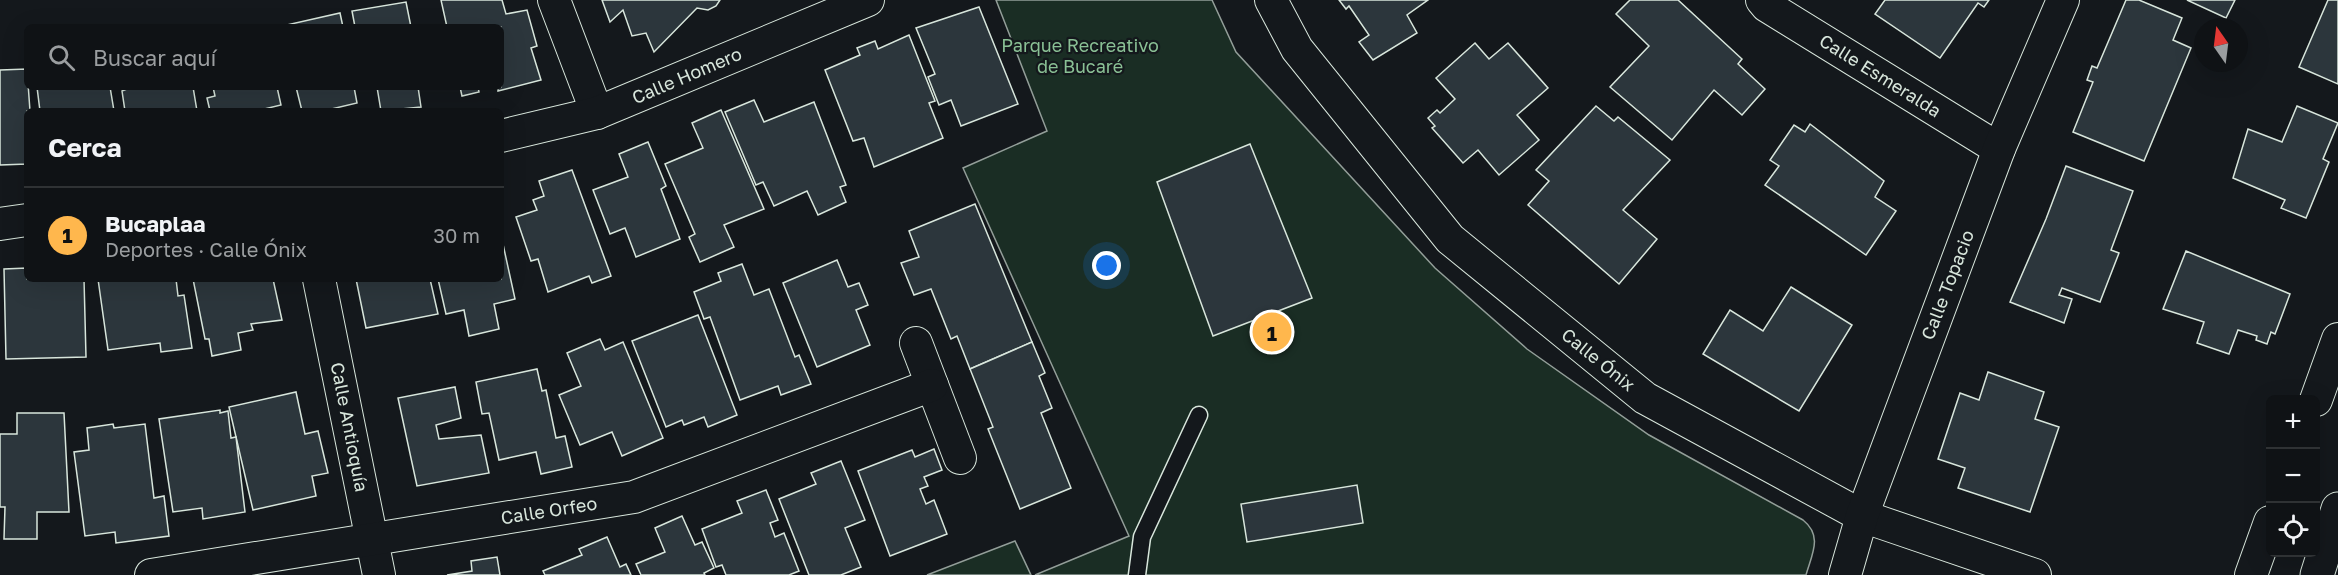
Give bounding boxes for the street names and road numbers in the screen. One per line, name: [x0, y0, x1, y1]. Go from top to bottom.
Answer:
street label: Calle Esmeralda: [1816, 29, 1945, 121]
street label: Calle Homero: [628, 42, 745, 108]
street label: Calle Topacio: [1916, 227, 1978, 343]
street label: Calle Ónix: [1558, 323, 1640, 395]
street label: Calle Antioquía: [327, 360, 373, 493]
street label: Calle Orfeo: [499, 492, 598, 528]

